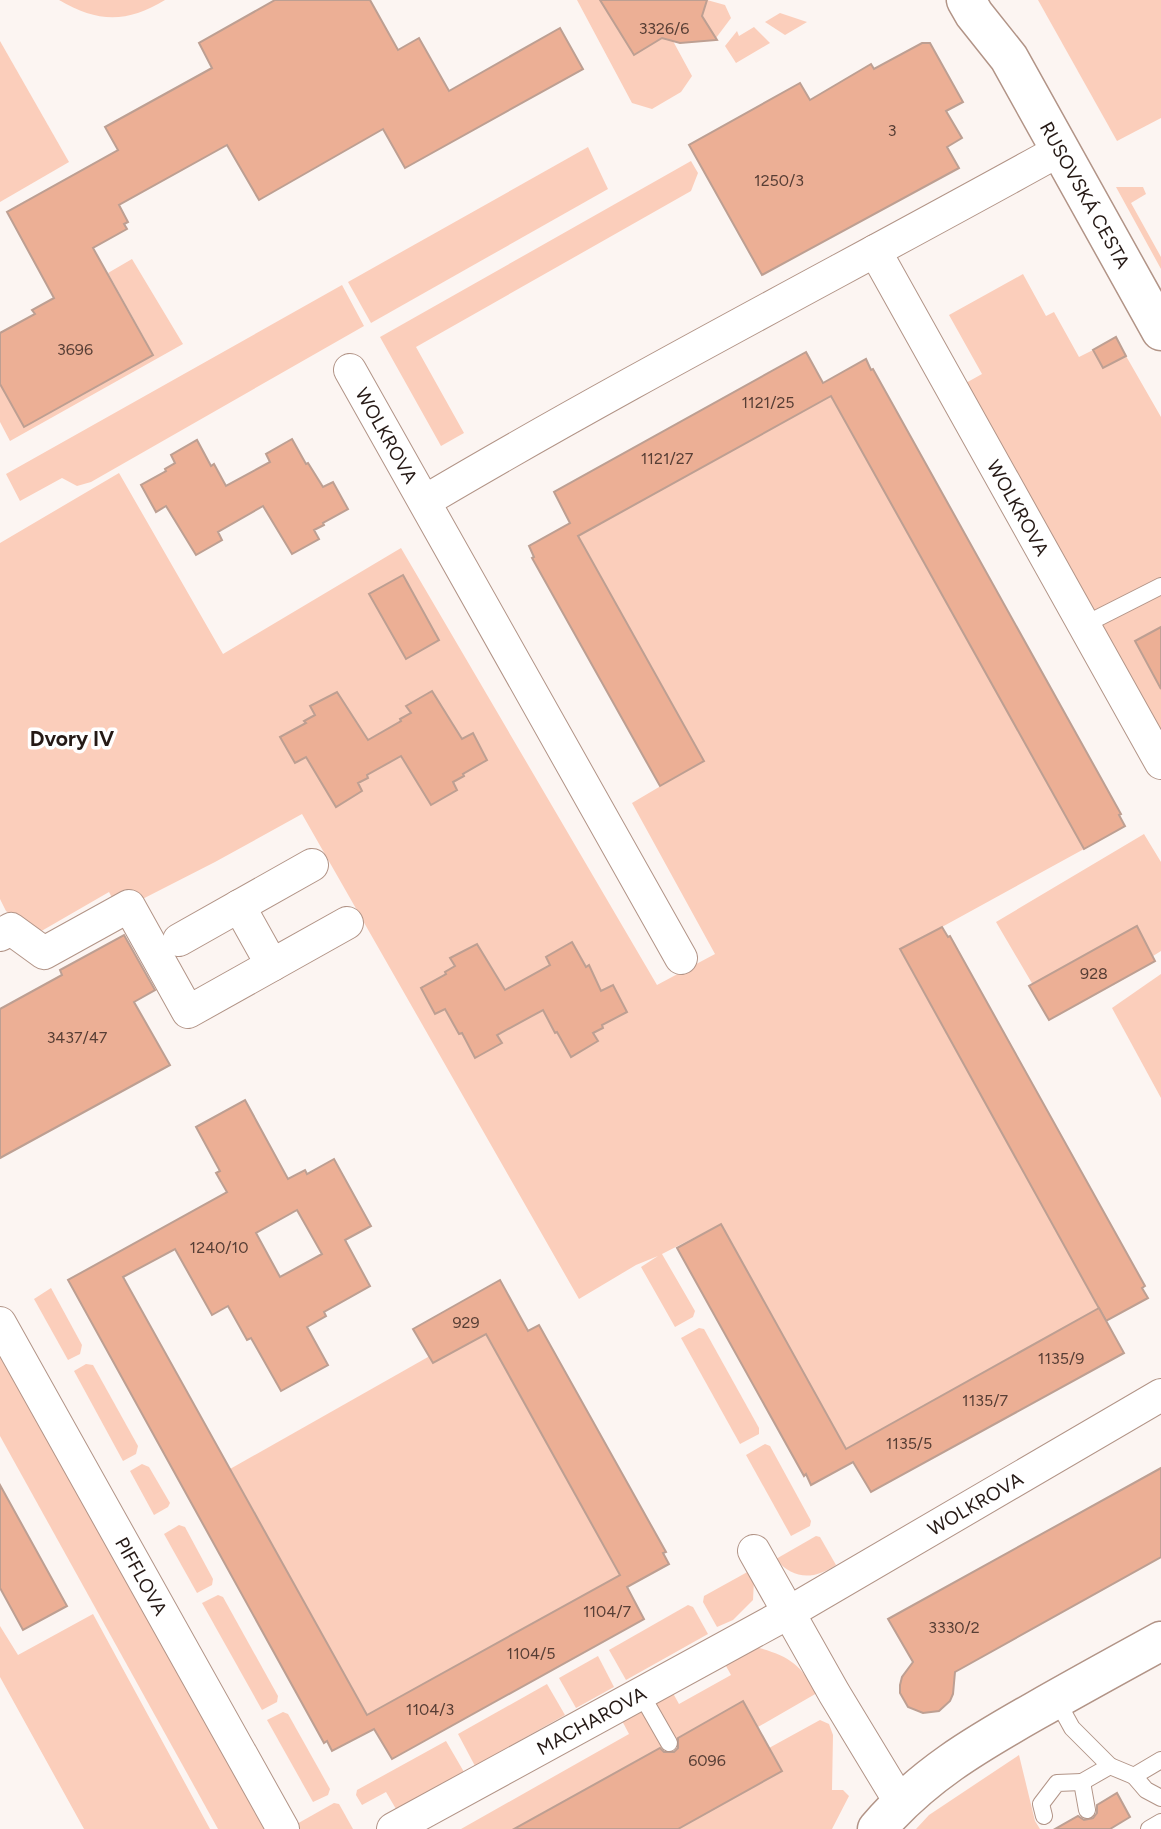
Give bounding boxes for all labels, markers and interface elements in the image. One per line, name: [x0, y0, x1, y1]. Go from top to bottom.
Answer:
house number: 3326/6: [639, 19, 689, 38]
street label: RUSOVSKÁ CESTA: [1035, 118, 1135, 273]
house number: 3: [888, 121, 896, 140]
house number: 1250/3: [754, 171, 804, 190]
house number: 3696: [57, 340, 93, 359]
street label: WOLKROVA: [350, 384, 422, 488]
house number: 1121/25: [741, 393, 795, 412]
house number: 1121/27: [641, 449, 694, 468]
street label: WOLKROVA: [982, 456, 1054, 560]
district label: Dvory IV: [30, 726, 114, 751]
house number: 928: [1080, 964, 1108, 983]
house number: 3437/47: [47, 1028, 108, 1047]
house number: 1240/10: [190, 1238, 248, 1257]
house number: 929: [452, 1313, 480, 1332]
house number: 1135/9: [1038, 1349, 1084, 1368]
house number: 1135/7: [962, 1391, 1008, 1410]
house number: 1135/5: [886, 1434, 932, 1453]
street label: WOLKROVA: [924, 1467, 1027, 1541]
street label: PIFFLOVA: [110, 1533, 172, 1620]
house number: 1104/7: [583, 1602, 632, 1621]
house number: 3330/2: [928, 1618, 980, 1637]
house number: 1104/5: [507, 1644, 555, 1663]
street label: MACHAROVA: [533, 1682, 650, 1760]
house number: 1104/3: [406, 1700, 454, 1719]
house number: 6096: [688, 1751, 726, 1770]

